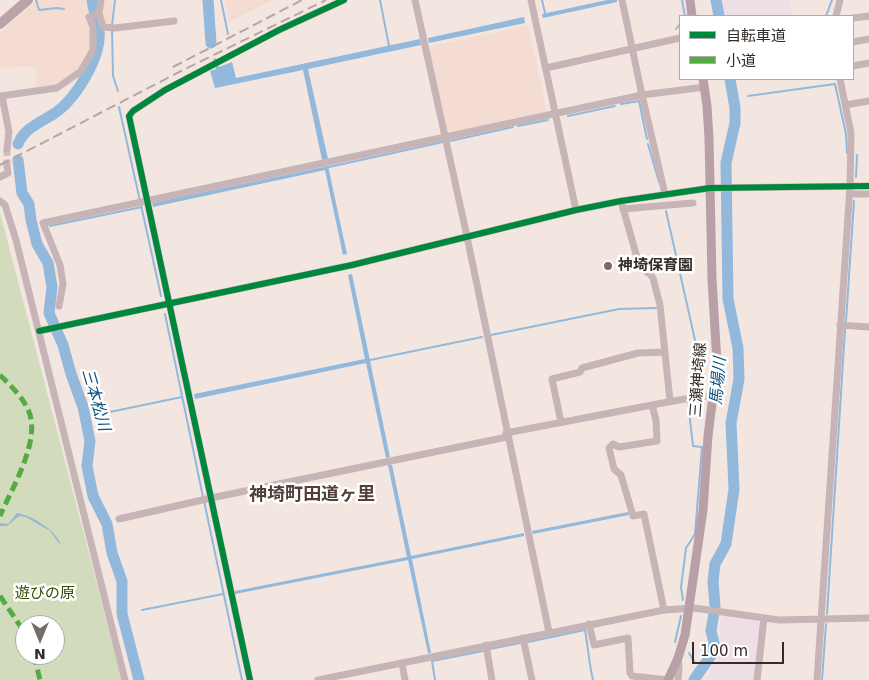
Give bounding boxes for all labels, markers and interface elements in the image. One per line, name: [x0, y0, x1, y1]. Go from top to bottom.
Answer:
legend: [679, 15, 854, 80]
text: 自転車道: [726, 27, 786, 45]
text: 小道: [726, 52, 756, 70]
place label: 神埼保育園: [618, 257, 693, 275]
marker: 神埼保育園: [602, 260, 614, 272]
street label: 三瀬神埼線: [687, 342, 711, 418]
water label: 馬場川: [707, 356, 731, 406]
water label: 三本松川: [77, 367, 113, 433]
district label: 神埼町田道ヶ里: [249, 484, 375, 506]
park label: 遊びの原: [15, 585, 75, 603]
north arrow: [15, 615, 65, 665]
scale bar: [694, 632, 786, 664]
text: 100 m: [700, 642, 748, 660]
text: N: [34, 646, 46, 662]

